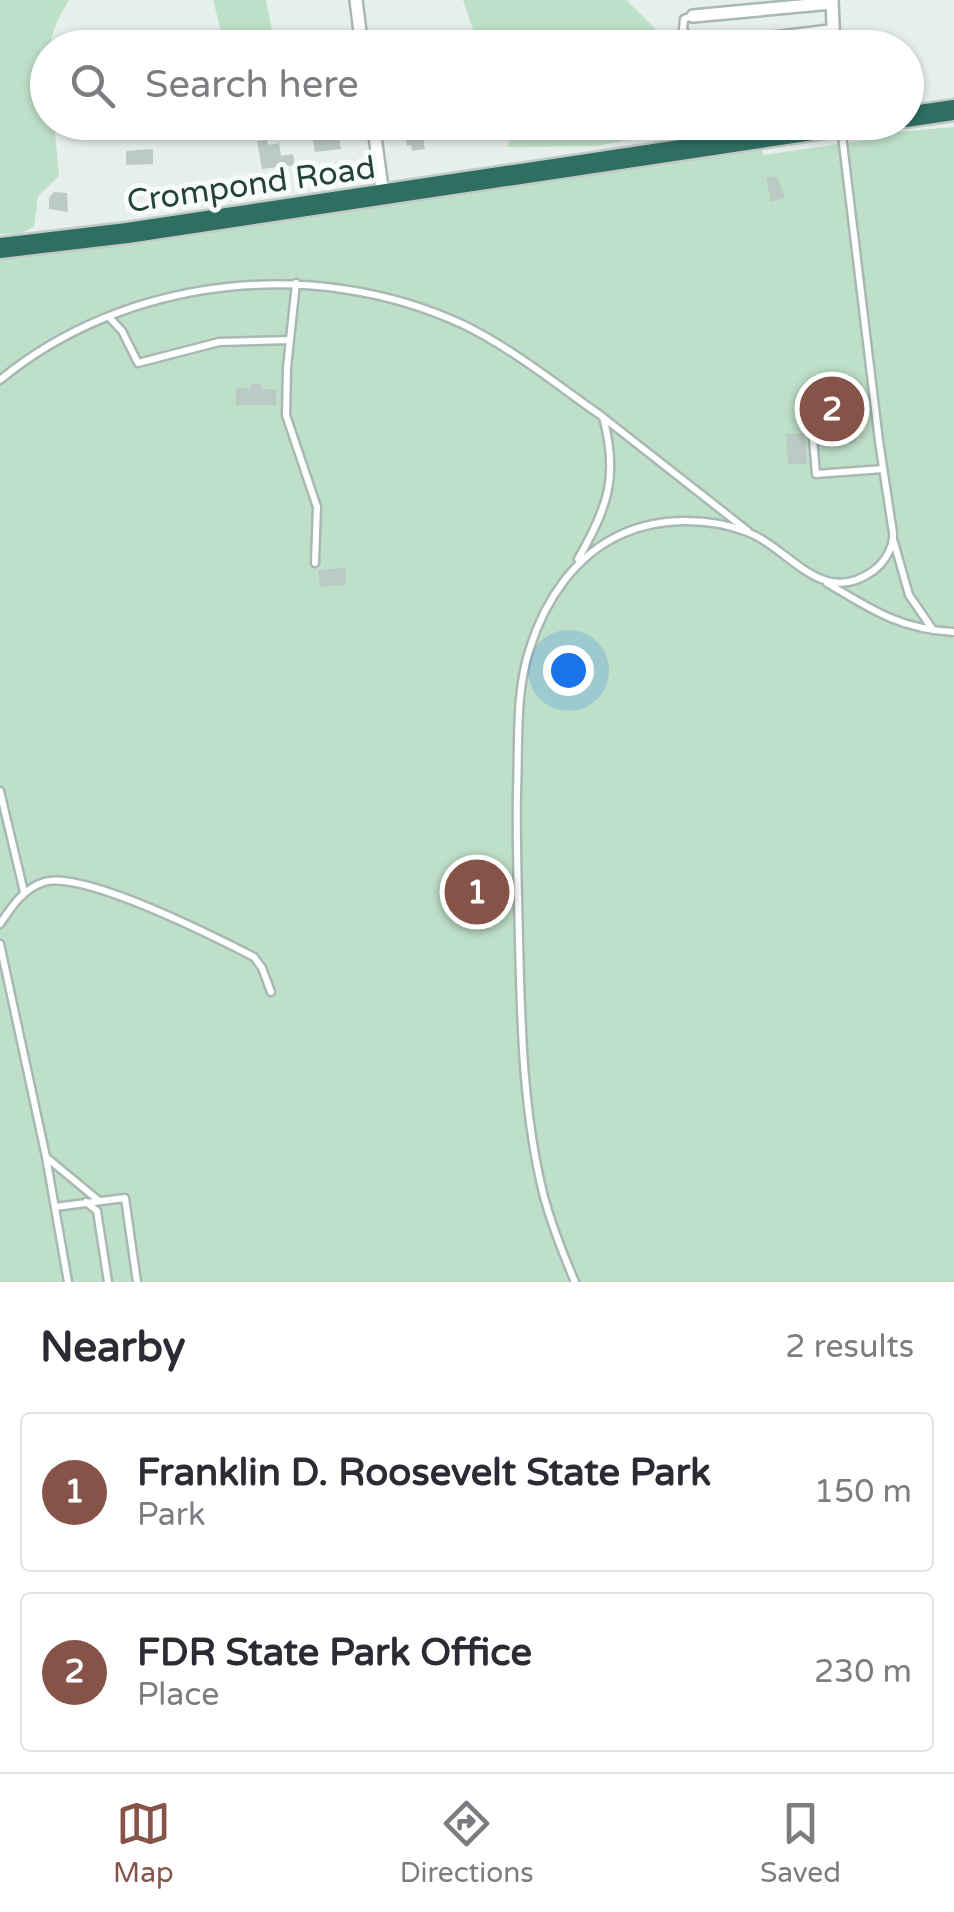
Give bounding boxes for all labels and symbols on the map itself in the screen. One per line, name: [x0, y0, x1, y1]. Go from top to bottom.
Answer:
street label: Crompond Road: [124, 149, 378, 221]
pin: 2: [800, 372, 864, 446]
your location: [543, 645, 594, 696]
pin: 1: [444, 854, 510, 930]

